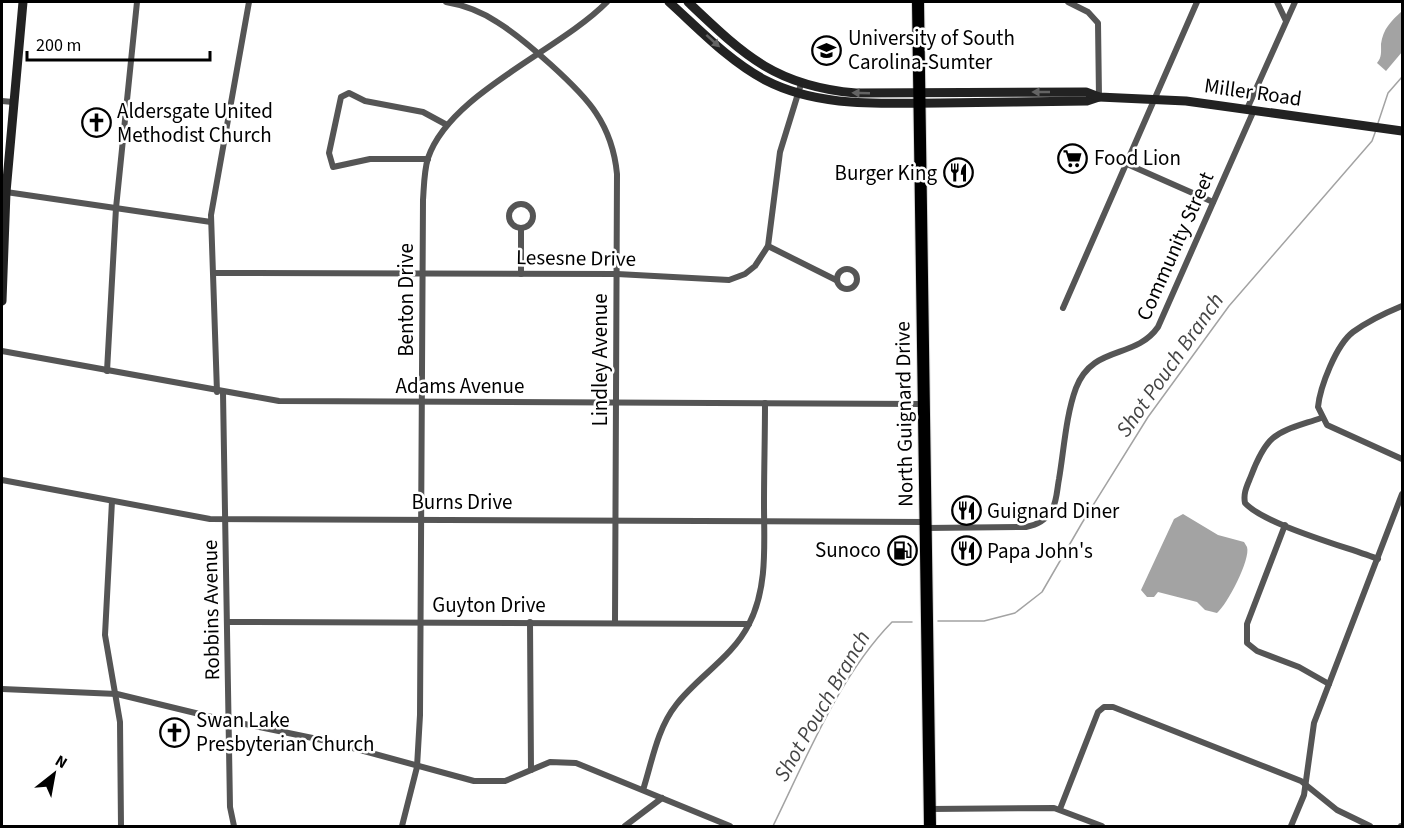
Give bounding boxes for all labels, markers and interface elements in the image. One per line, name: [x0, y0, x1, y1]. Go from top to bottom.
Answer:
place label: University of South Carolina-Sumter: [848, 23, 1015, 77]
scale bar: [27, 24, 210, 62]
text: 200 m: [36, 33, 81, 58]
one-way arrow: [705, 34, 720, 47]
school or university icon: University of South Carolina-Sumter: [811, 34, 843, 66]
street label: Miller Road: [1202, 70, 1304, 114]
one-way arrow: [1031, 87, 1050, 97]
one-way arrow: [852, 88, 871, 98]
place label: Aldersgate United Methodist Church: [117, 96, 273, 150]
church icon: Aldersgate United Methodist Church: [80, 107, 112, 139]
supermarket icon: Food Lion: [1057, 142, 1089, 174]
place label: Food Lion: [1094, 143, 1181, 173]
restaurant icon: Burger King: [942, 157, 974, 189]
place label: Burger King: [835, 158, 937, 188]
street label: Community Street: [1129, 167, 1221, 325]
street label: Lesesne Drive: [516, 242, 636, 274]
street label: Benton Drive: [391, 243, 421, 357]
water label: Shot Pouch Branch: [1108, 286, 1232, 444]
street label: Lindley Avenue: [585, 293, 615, 427]
street label: North Guignard Drive: [887, 321, 921, 507]
street label: Adams Avenue: [396, 371, 524, 401]
street label: Burns Drive: [411, 487, 513, 517]
restaurant icon: Guignard Diner: [950, 495, 982, 527]
place label: Guignard Diner: [987, 496, 1120, 526]
fuel station icon: Sunoco: [886, 534, 918, 566]
place label: Sunoco: [815, 535, 881, 565]
restaurant icon: Papa John's: [950, 535, 982, 567]
place label: Papa John's: [987, 536, 1093, 566]
street label: Robbins Avenue: [195, 539, 227, 681]
street label: Guyton Drive: [432, 590, 546, 620]
water label: Shot Pouch Branch: [766, 625, 878, 787]
place label: Swan Lake Presbyterian Church: [196, 705, 374, 759]
church icon: Swan Lake Presbyterian Church: [159, 716, 191, 748]
north arrow: [24, 744, 84, 804]
text: N: [51, 750, 71, 774]

